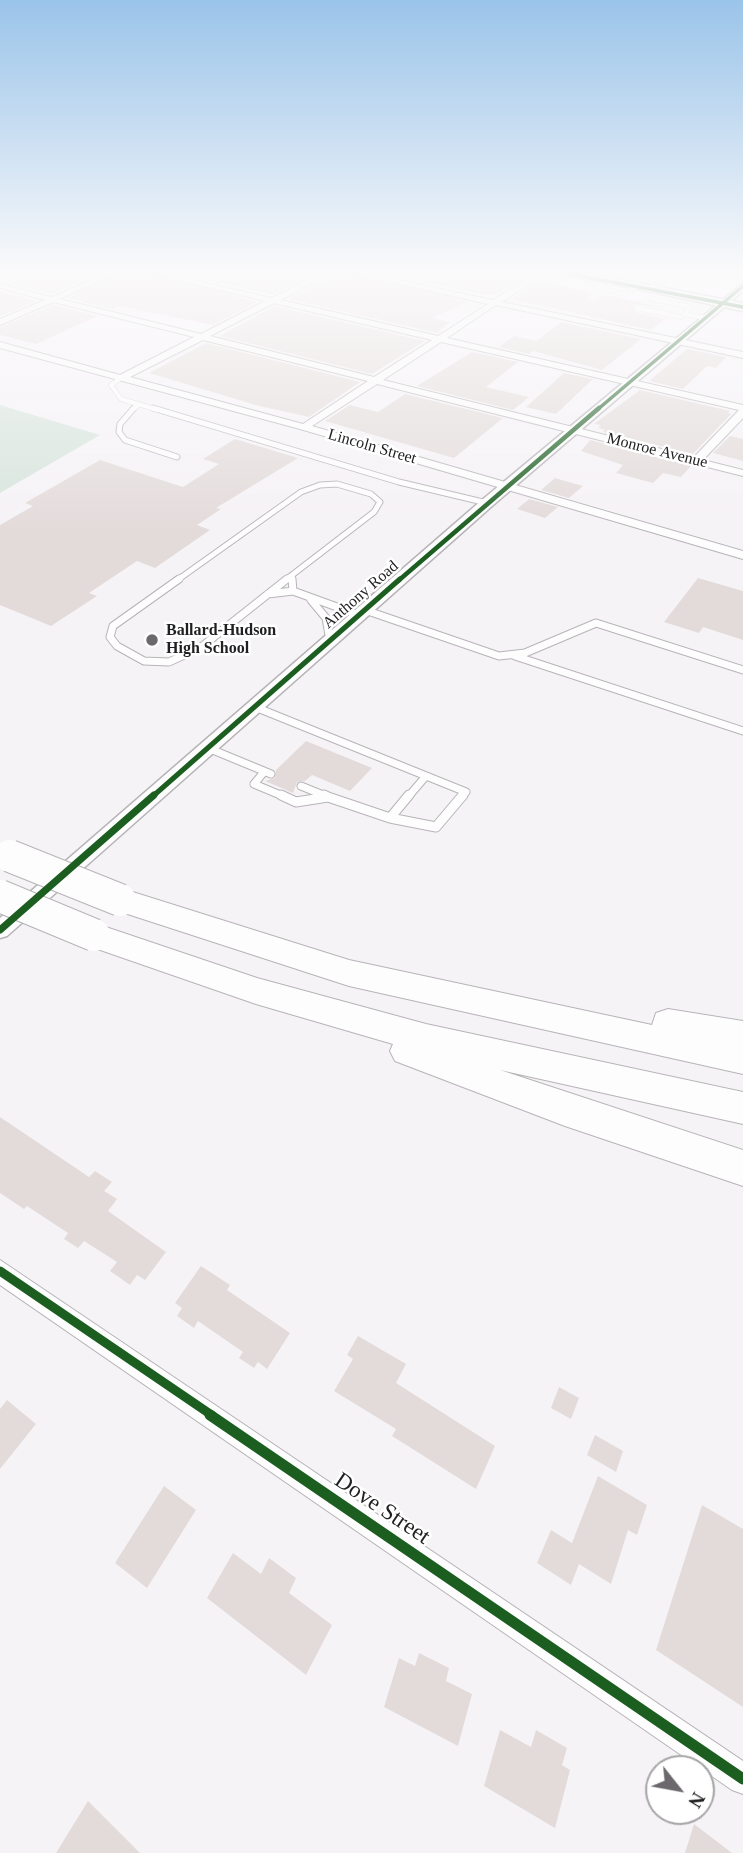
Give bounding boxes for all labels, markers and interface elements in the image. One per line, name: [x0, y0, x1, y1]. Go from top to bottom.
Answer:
street label: Lincoln Street: [326, 425, 418, 469]
street label: Monroe Avenue: [605, 429, 709, 473]
street label: Anthony Road: [319, 557, 403, 633]
place label: Ballard-Hudson High School: [166, 621, 276, 659]
marker: Ballard-Hudson High School: [144, 632, 160, 648]
street label: Dove Street: [329, 1467, 435, 1551]
north arrow: [645, 1755, 715, 1825]
text: N: [684, 1789, 709, 1811]

